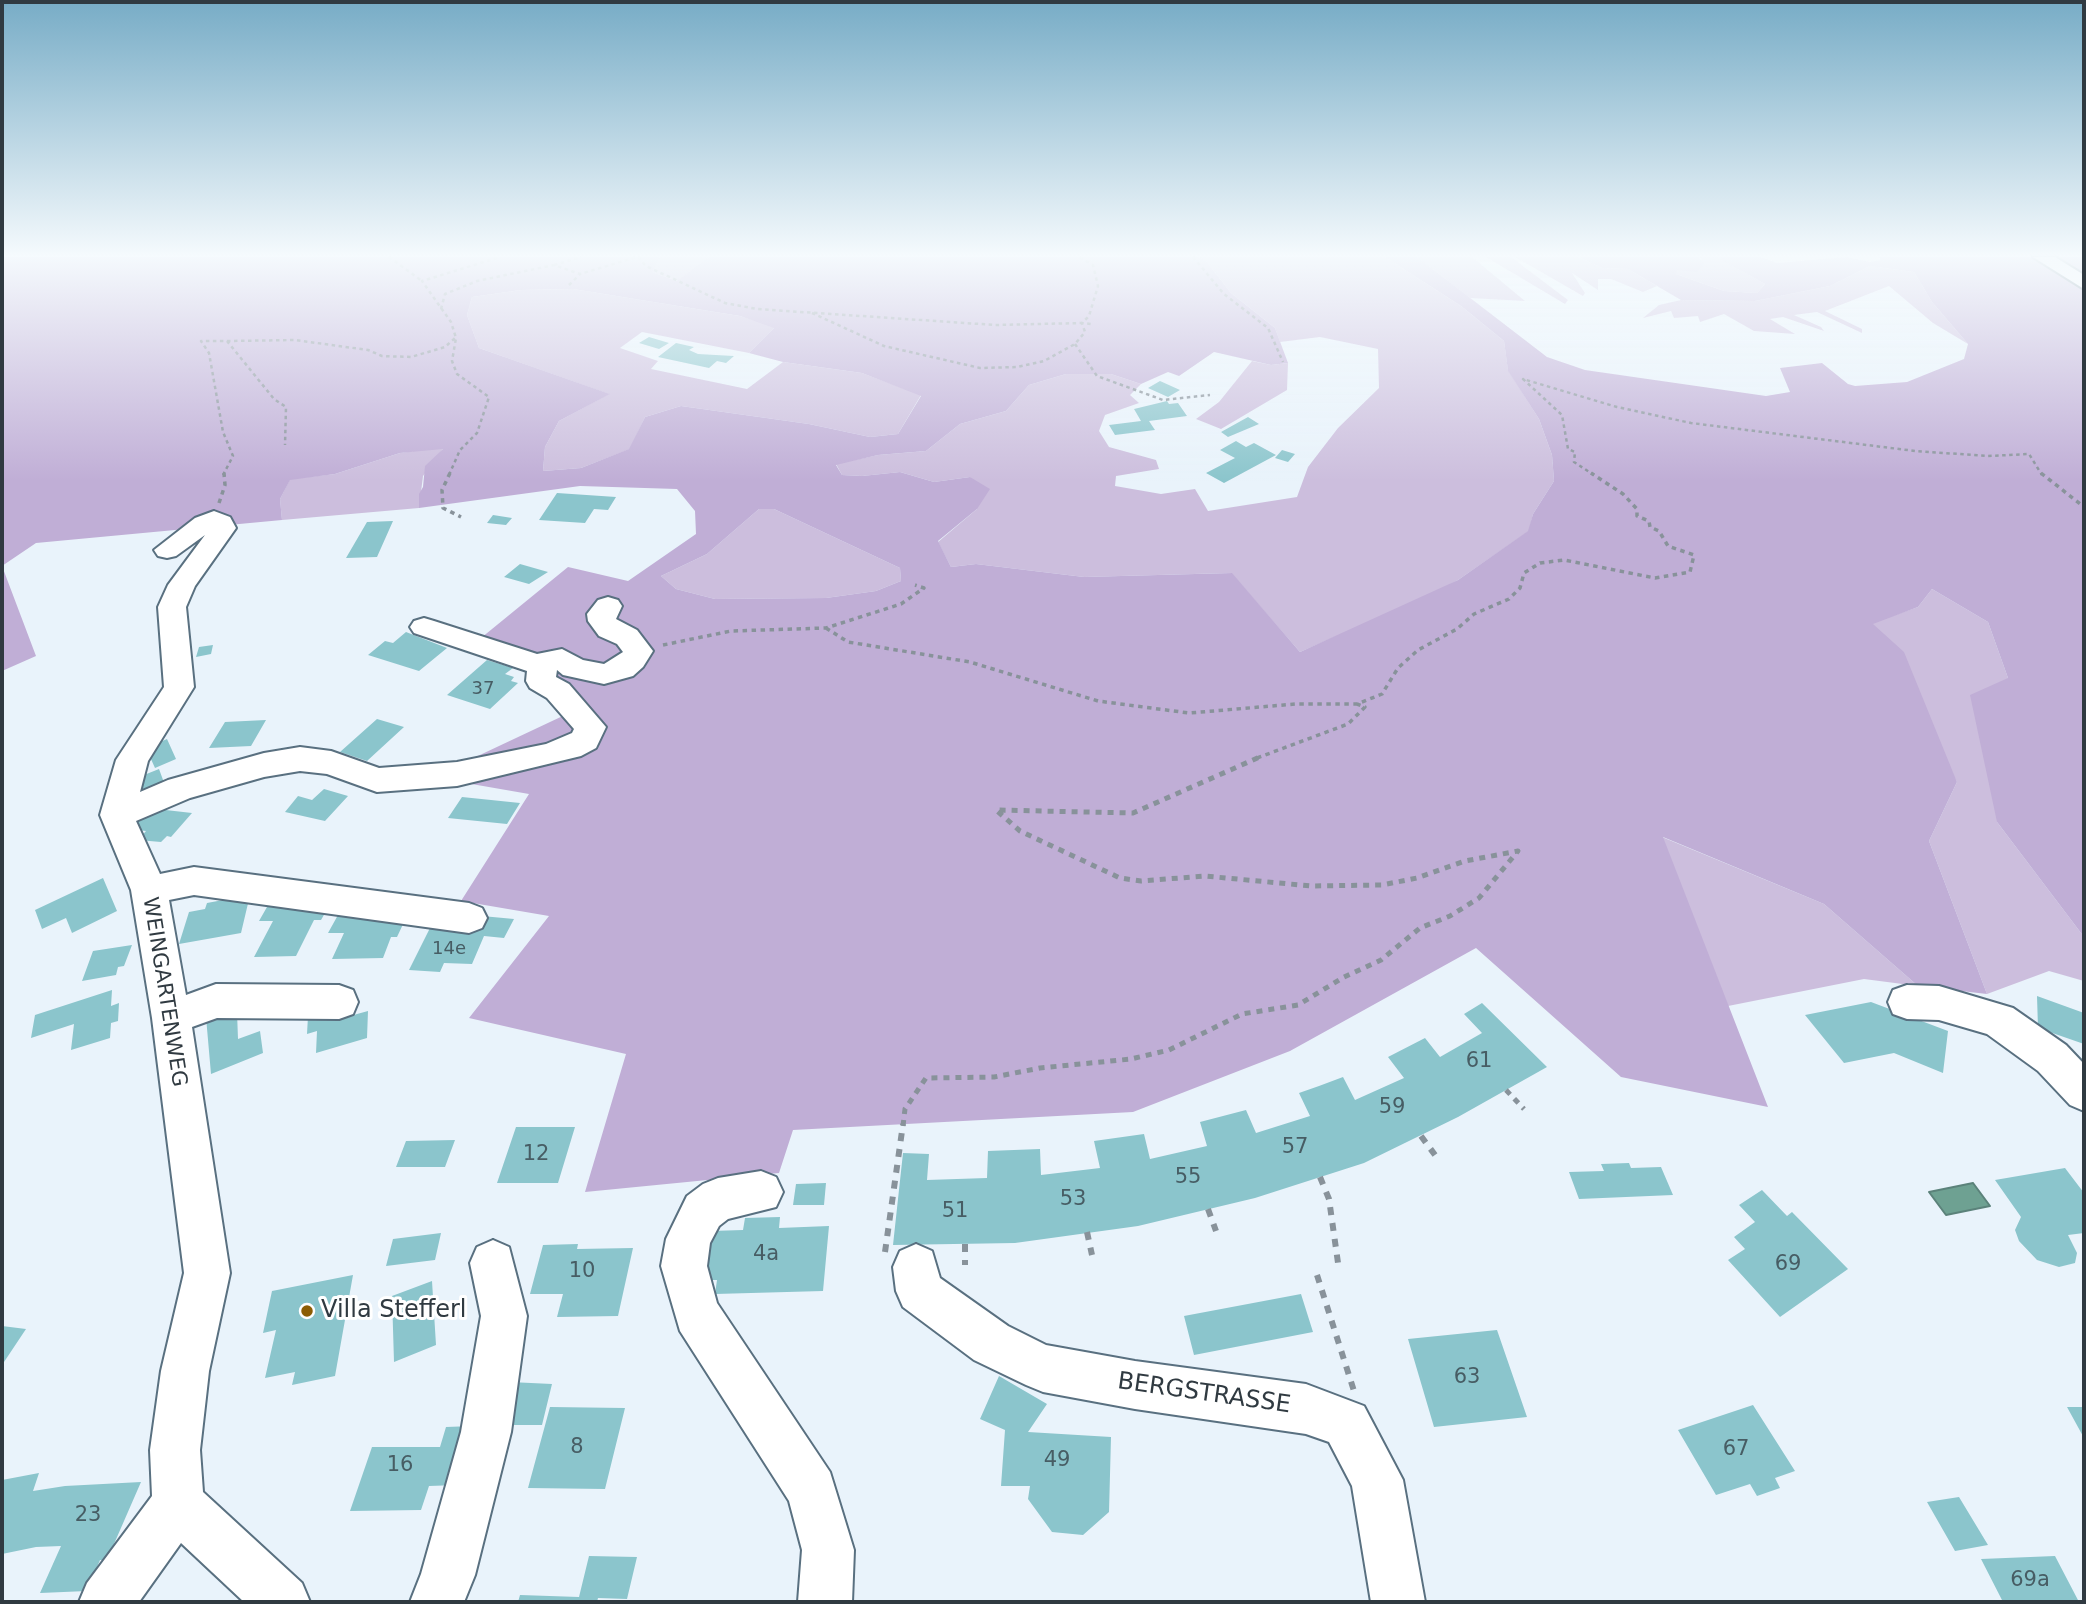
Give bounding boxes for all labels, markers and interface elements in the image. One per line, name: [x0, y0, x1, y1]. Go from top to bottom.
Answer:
house number: 37: [472, 678, 494, 700]
street label: WEINGARTENWEG: [137, 895, 191, 1089]
house number: 14e: [432, 938, 466, 960]
house number: 61: [1466, 1049, 1492, 1075]
house number: 59: [1379, 1095, 1405, 1121]
house number: 57: [1282, 1135, 1308, 1161]
house number: 12: [523, 1142, 549, 1168]
house number: 55: [1175, 1165, 1201, 1191]
house number: 53: [1060, 1187, 1086, 1213]
house number: 51: [942, 1199, 968, 1225]
house number: 4a: [753, 1242, 779, 1268]
house number: 69: [1775, 1252, 1801, 1278]
house number: 10: [569, 1259, 595, 1285]
place label: Villa Stefferl: [321, 1297, 466, 1325]
marker: Villa Stefferl: [299, 1303, 315, 1319]
house number: 63: [1454, 1365, 1480, 1391]
street label: BERGSTRASSE: [1116, 1368, 1292, 1420]
house number: 8: [570, 1435, 584, 1461]
house number: 67: [1723, 1437, 1749, 1463]
house number: 49: [1044, 1448, 1070, 1474]
house number: 16: [387, 1453, 413, 1479]
house number: 23: [75, 1503, 101, 1529]
house number: 69a: [2010, 1568, 2050, 1594]

